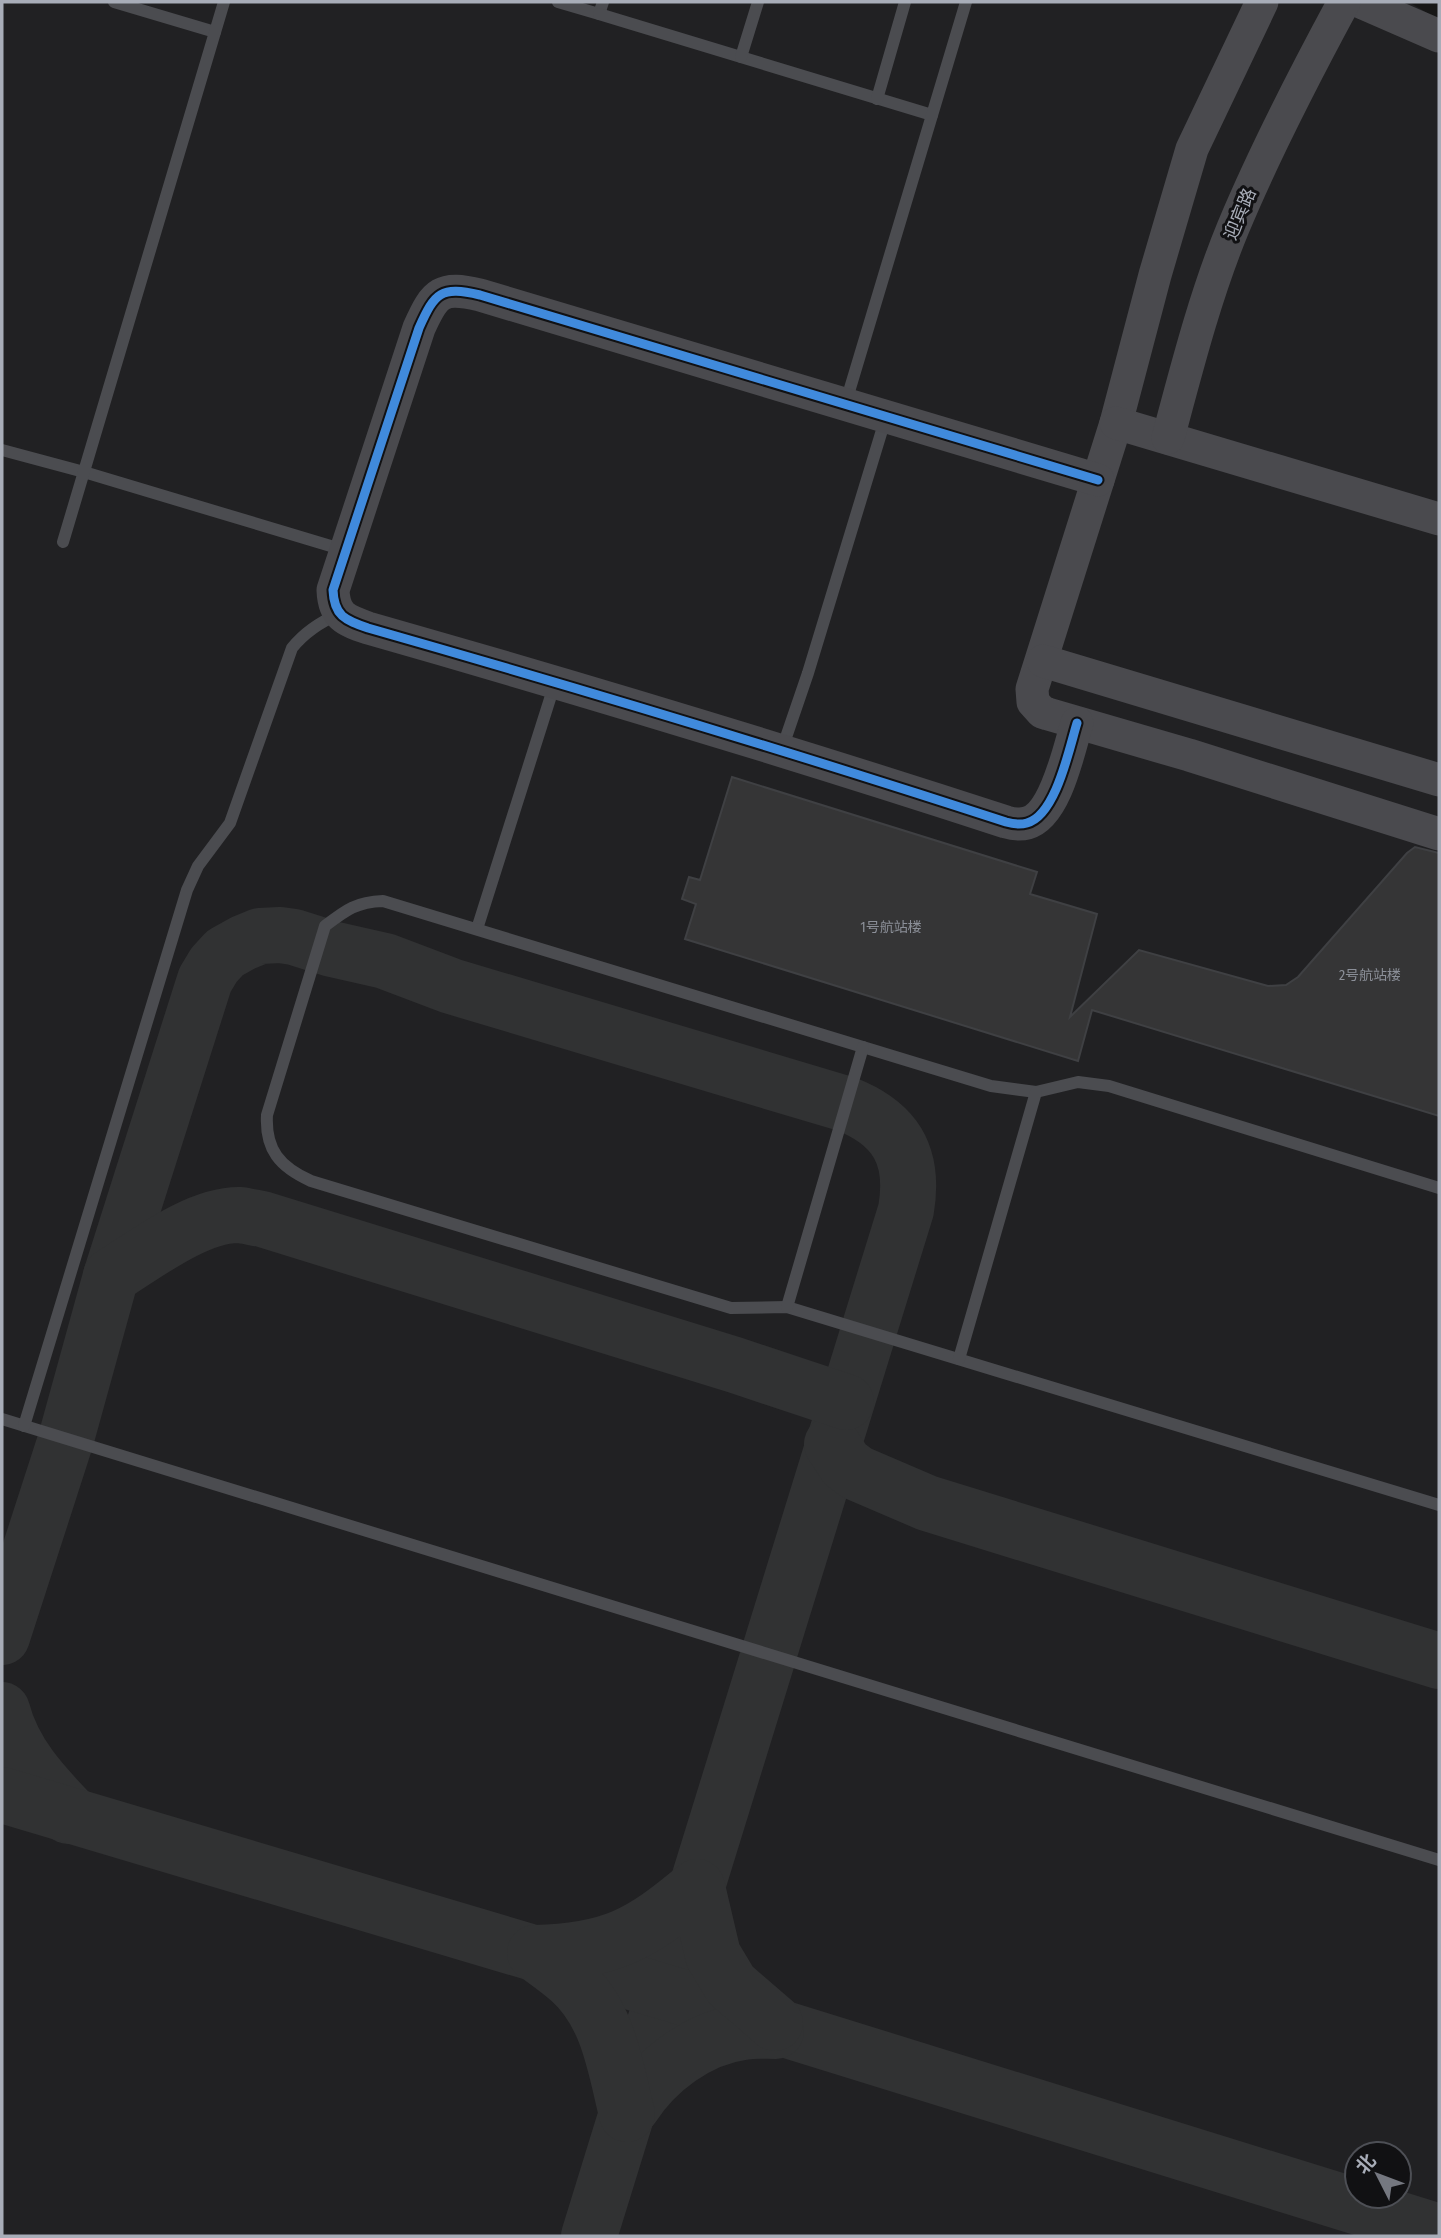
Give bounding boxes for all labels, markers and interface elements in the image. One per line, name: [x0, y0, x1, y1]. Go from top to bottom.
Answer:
street label: 迎宾路: [1219, 185, 1261, 243]
house number: 1号航站楼: [860, 919, 922, 936]
house number: 2号航站楼: [1339, 967, 1401, 984]
north arrow: [1343, 2140, 1413, 2210]
text: 北: [1351, 2149, 1381, 2179]

